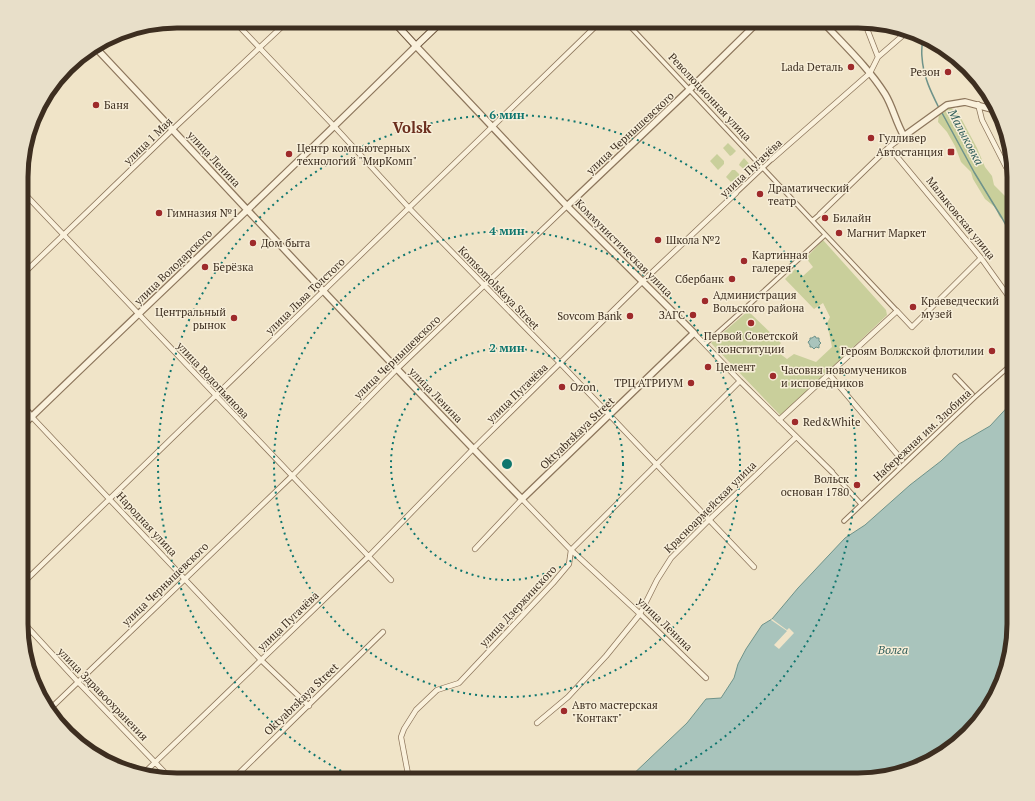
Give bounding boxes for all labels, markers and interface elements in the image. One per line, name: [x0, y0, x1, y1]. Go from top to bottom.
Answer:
street label: Революционная улица: [666, 50, 755, 144]
place label: Lada Dеталь: [781, 60, 843, 74]
marker: Lada Dеталь: [846, 62, 856, 72]
place label: Резон: [910, 65, 940, 79]
marker: Резон: [943, 67, 953, 77]
street label: улица Чернышевского: [582, 89, 677, 178]
place label: Баня: [104, 98, 129, 112]
marker: Баня: [91, 100, 101, 110]
water label: Малыковка: [945, 106, 987, 168]
text: 6 мин: [489, 107, 525, 122]
street label: улица 1 Мая: [120, 114, 175, 168]
district label: Volsk: [393, 117, 432, 137]
street label: улица Ленина: [184, 127, 244, 190]
place label: Гулливер: [879, 131, 926, 145]
marker: Гулливер: [866, 133, 876, 143]
street label: улица Пугачёва: [716, 135, 785, 201]
place label: Центр компьютерных технологий "МирКомп": [297, 141, 417, 168]
place label: Автостанция: [876, 145, 943, 159]
marker: Автостанция: [946, 147, 956, 157]
marker: Центр компьютерных технологий "МирКомп": [284, 149, 294, 159]
street label: Малыковская улица: [923, 174, 999, 263]
place label: Драматический театр: [768, 181, 850, 208]
marker: Драматический театр: [755, 189, 765, 199]
street label: Коммунистическая улица: [572, 196, 676, 300]
place label: Гимназия №1: [167, 206, 238, 220]
marker: Гимназия №1: [154, 208, 164, 218]
place label: Билайн: [833, 211, 872, 225]
marker: Билайн: [820, 213, 830, 223]
text: 4 мин: [489, 223, 525, 238]
street label: улица Володарского: [130, 226, 215, 309]
place label: Магнит Маркет: [847, 226, 927, 240]
marker: Магнит Маркет: [834, 228, 844, 238]
place label: Школа №2: [666, 233, 720, 247]
marker: Школа №2: [653, 235, 663, 245]
place label: Дом быта: [261, 236, 311, 250]
marker: Дом быта: [248, 238, 258, 248]
street label: Komsomolskaya Street: [455, 243, 543, 333]
place label: Картинная галерея: [752, 248, 808, 275]
street label: улица Льва Толстого: [262, 255, 348, 338]
marker: Картинная галерея: [739, 256, 749, 266]
place label: Берёзка: [213, 260, 254, 274]
marker: Берёзка: [200, 262, 210, 272]
place label: Сбербанк: [675, 272, 724, 286]
marker: Сбербанк: [727, 274, 737, 284]
place label: Администрация Вольского района: [713, 288, 805, 315]
place label: Краеведческий музей: [921, 294, 999, 321]
marker: Администрация Вольского района: [700, 296, 710, 306]
marker: Краеведческий музей: [908, 302, 918, 312]
place label: Центральный рынок: [155, 305, 226, 332]
place label: ЗАГС: [659, 308, 685, 322]
place label: Sovcom Bank: [557, 309, 622, 323]
marker: ЗАГС: [688, 310, 698, 320]
marker: Sovcom Bank: [625, 311, 635, 321]
street label: улица Чернышевского: [350, 312, 443, 403]
marker: Центральный рынок: [229, 313, 239, 323]
marker: Первой Советской конституции: [746, 318, 756, 328]
place label: Первой Советской конституции: [704, 329, 798, 356]
street label: улица Водопьянова: [173, 338, 253, 422]
text: 2 мин: [489, 340, 525, 355]
place label: Героям Волжской флотилии: [841, 344, 984, 358]
marker: Героям Волжской флотилии: [987, 346, 997, 356]
street label: улица Пугачёва: [483, 360, 551, 426]
place label: Цемент: [716, 360, 756, 374]
marker: Цемент: [703, 362, 713, 372]
place label: Часовня новомучеников и исповедников: [781, 363, 907, 390]
street label: улица Ленина: [405, 364, 466, 426]
marker: Часовня новомучеников и исповедников: [768, 371, 778, 381]
place label: ТРЦ АТРИУМ: [614, 376, 683, 390]
marker: ТРЦ АТРИУМ: [686, 378, 696, 388]
place label: Ozon: [570, 380, 596, 394]
marker: Ozon: [557, 382, 567, 392]
street label: Набережная им. Злобина: [870, 386, 974, 484]
street label: Oktyabrskaya Street: [537, 394, 617, 472]
place label: Red&White: [803, 415, 861, 429]
marker: Red&White: [790, 417, 800, 427]
centre of rings: [500, 457, 514, 471]
street label: Красноармейская улица: [661, 458, 759, 556]
place label: Вольск основан 1780: [781, 472, 849, 499]
marker: Вольск основан 1780: [852, 480, 862, 490]
street label: Народная улица: [114, 489, 181, 559]
street label: улица Чернышевского: [118, 539, 211, 630]
street label: улица Дзержинского: [476, 562, 559, 650]
street label: улица Пугачёва: [254, 588, 322, 654]
street label: улица Ленина: [634, 593, 696, 654]
water label: Волга: [877, 642, 908, 657]
street label: улица Здравоохранения: [54, 644, 151, 744]
street label: Oktyabrskaya Street: [261, 660, 341, 738]
place label: Авто мастерская "Контакт": [572, 698, 658, 725]
marker: Авто мастерская "Контакт": [559, 706, 569, 716]

